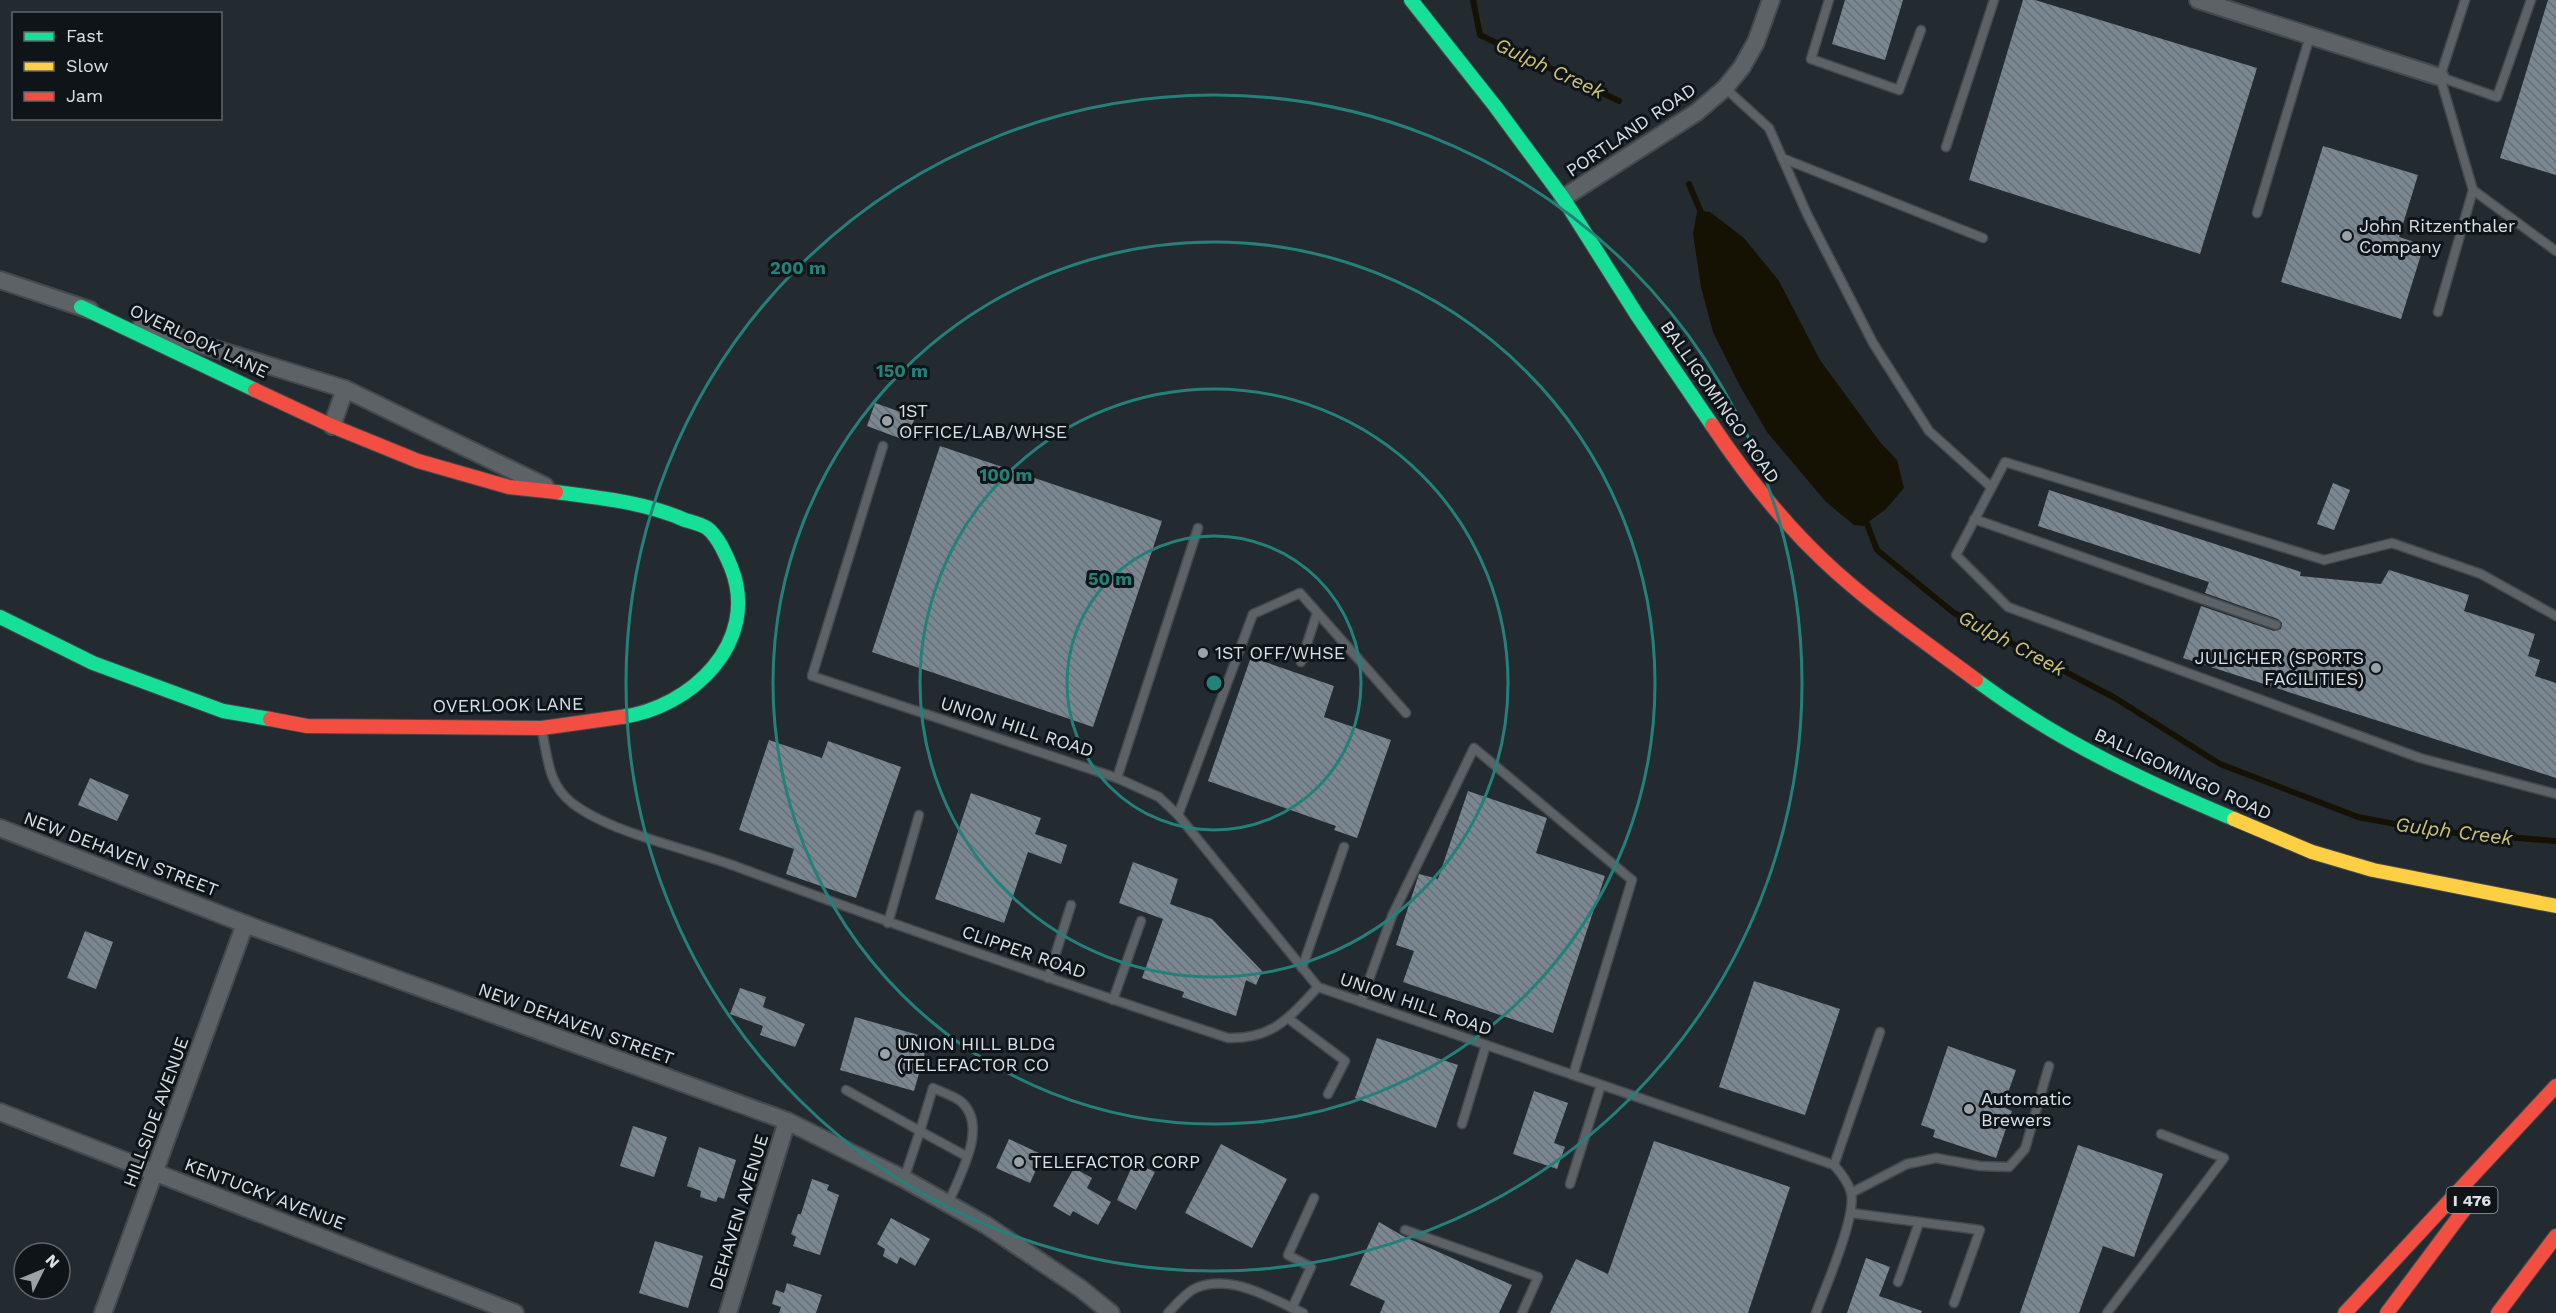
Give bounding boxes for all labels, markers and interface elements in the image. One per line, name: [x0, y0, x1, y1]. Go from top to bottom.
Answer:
legend: [12, 12, 222, 120]
text: Fast: [66, 25, 104, 46]
water label: Gulph Creek: [1492, 32, 1609, 104]
text: Slow: [66, 55, 109, 76]
street label: PORTLAND ROAD: [1562, 78, 1699, 181]
text: Jam: [66, 85, 103, 106]
place label: John Ritzenthaler Company: [2359, 215, 2515, 257]
marker: John Ritzenthaler Company: [2340, 229, 2354, 243]
text: 200 m: [770, 257, 826, 278]
street label: OVERLOOK LANE: [127, 299, 272, 382]
street label: BALLIGOMINGO ROAD: [1656, 317, 1784, 487]
text: 150 m: [876, 360, 928, 381]
place label: 1ST OFFICE/LAB/WHSE: [899, 400, 1067, 442]
marker: 1ST OFFICE/LAB/WHSE: [880, 414, 894, 428]
text: 100 m: [979, 464, 1033, 485]
text: 50 m: [1088, 568, 1132, 589]
water label: Gulph Creek: [1954, 605, 2071, 682]
place label: 1ST OFF/WHSE: [1215, 642, 1345, 663]
marker: 1ST OFF/WHSE: [1196, 646, 1210, 660]
place label: JULICHER (SPORTS FACILITIES): [2195, 647, 2364, 689]
marker: JULICHER (SPORTS FACILITIES): [2369, 661, 2383, 675]
centre of rings: [1204, 673, 1224, 693]
street label: UNION HILL ROAD: [938, 692, 1096, 761]
street label: OVERLOOK LANE: [433, 693, 583, 716]
street label: BALLIGOMINGO ROAD: [2091, 723, 2275, 824]
street label: NEW DEHAVEN STREET: [21, 807, 221, 900]
water label: Gulph Creek: [2394, 812, 2515, 850]
street label: CLIPPER ROAD: [959, 920, 1089, 983]
street label: UNION HILL ROAD: [1337, 968, 1495, 1039]
street label: NEW DEHAVEN STREET: [476, 978, 677, 1069]
place label: UNION HILL BLDG (TELEFACTOR CO: [897, 1033, 1055, 1075]
street label: HILLSIDE AVENUE: [119, 1034, 192, 1190]
marker: UNION HILL BLDG (TELEFACTOR CO: [878, 1047, 892, 1061]
place label: Automatic Brewers: [1981, 1088, 2072, 1130]
marker: Automatic Brewers: [1962, 1102, 1976, 1116]
street label: DEHAVEN AVENUE: [705, 1131, 772, 1292]
place label: TELEFACTOR CORP: [1031, 1151, 1200, 1172]
street label: KENTUCKY AVENUE: [182, 1153, 349, 1234]
marker: TELEFACTOR CORP: [1012, 1155, 1026, 1169]
road number: I 476: [2446, 1187, 2498, 1213]
north arrow: [12, 1241, 72, 1301]
text: N: [42, 1250, 64, 1272]

